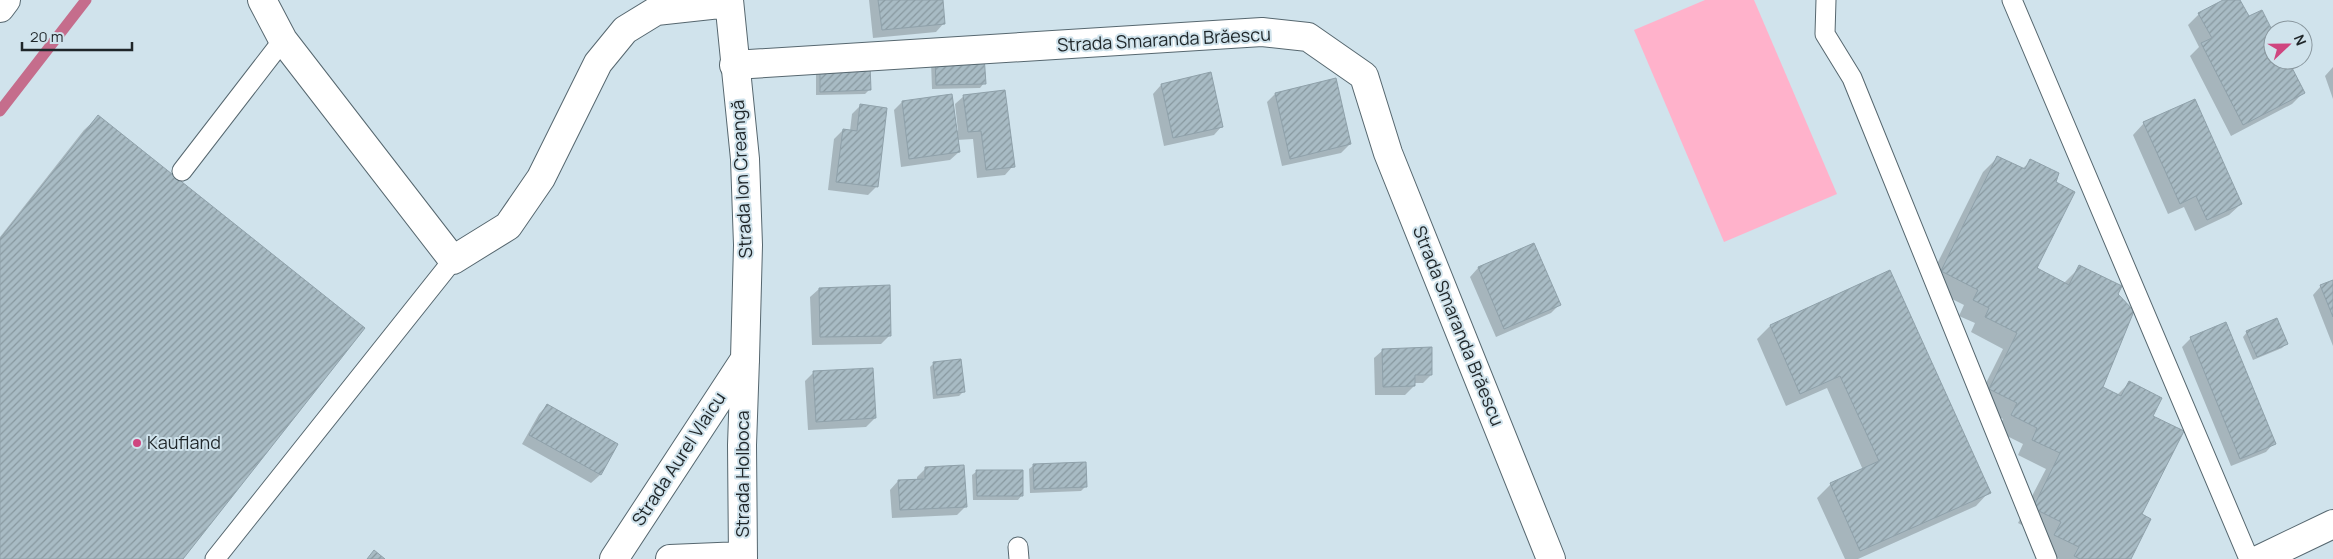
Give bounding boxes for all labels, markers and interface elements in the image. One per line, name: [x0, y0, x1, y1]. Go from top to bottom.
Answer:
scale bar: [22, 20, 132, 52]
north arrow: [2263, 20, 2313, 70]
street label: Strada Smaranda Brăescu: [1057, 21, 1271, 57]
text: 20 m: [30, 26, 63, 47]
text: N: [2290, 32, 2311, 48]
street label: Strada Ion Creangă: [725, 99, 757, 259]
street label: Strada Smaranda Brăescu: [1408, 222, 1510, 429]
street label: Strada Aurel Vlaicu: [626, 387, 730, 530]
street label: Strada Holboca: [730, 410, 754, 538]
place label: Kaufland: [147, 430, 221, 454]
marker: Kaufland: [131, 437, 143, 449]

